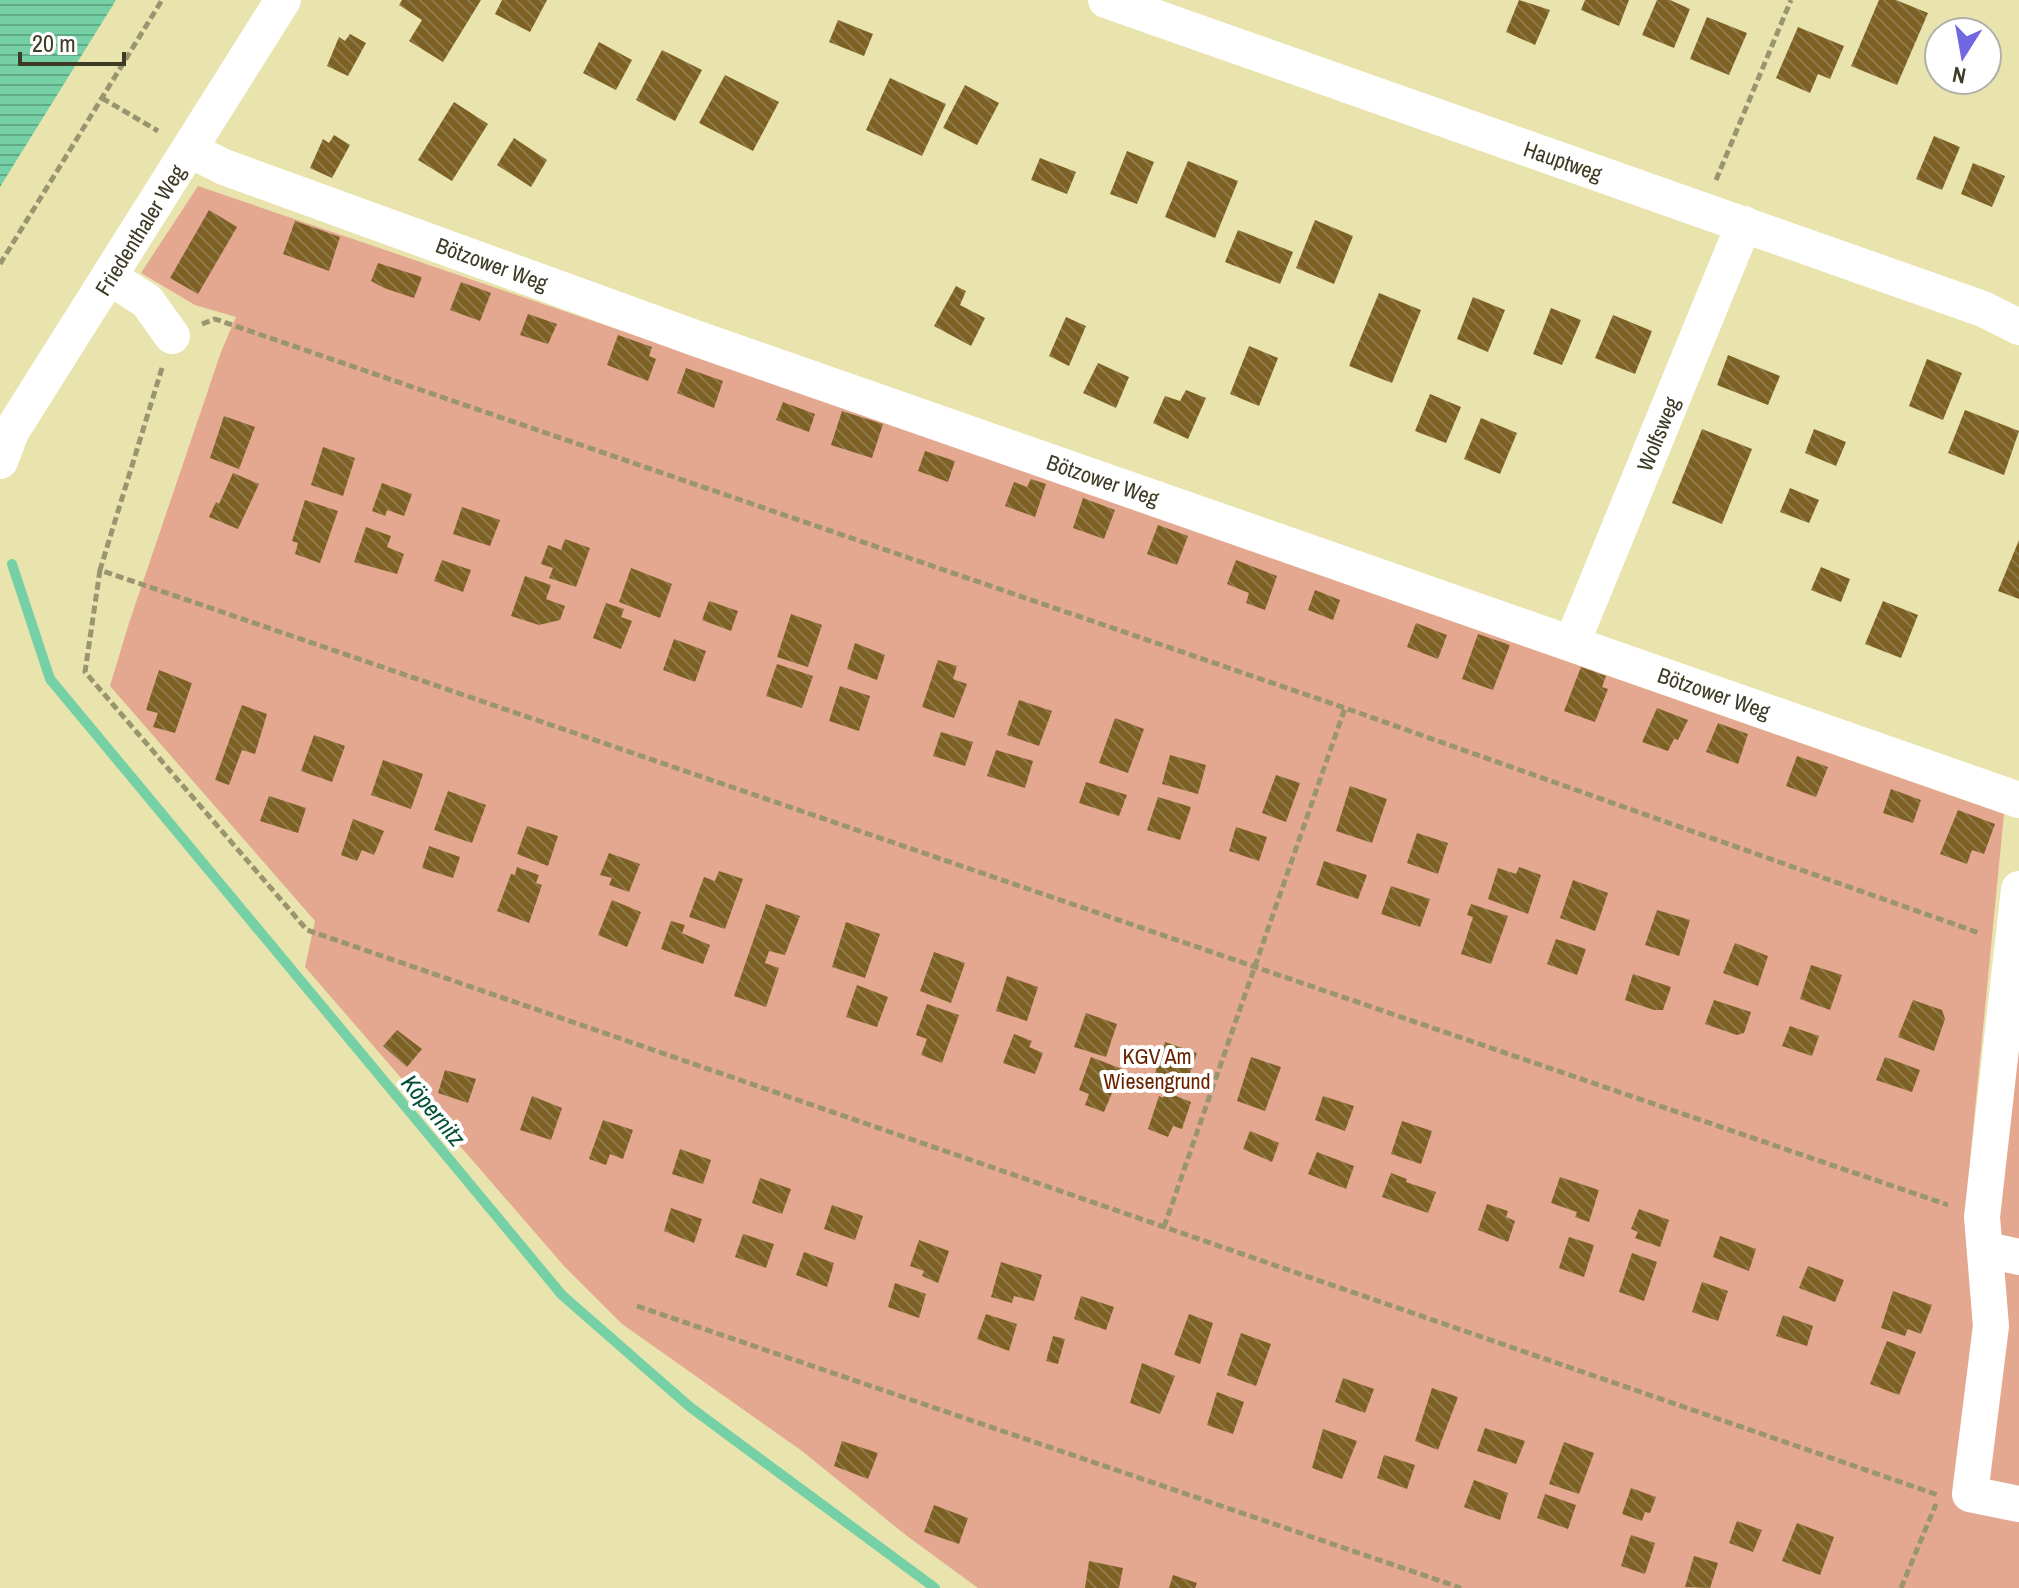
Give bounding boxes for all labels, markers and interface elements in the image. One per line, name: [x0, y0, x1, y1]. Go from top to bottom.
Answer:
scale bar: [20, 16, 124, 66]
north arrow: [1923, 16, 2003, 96]
text: 20 m: [32, 27, 76, 59]
text: N: [1950, 60, 1968, 92]
street label: Hauptweg: [1520, 134, 1606, 188]
street label: Friedenthaler Weg: [88, 159, 192, 301]
street label: Bötzower Weg: [432, 230, 552, 298]
street label: Wolfsweg: [1630, 392, 1686, 476]
street label: Bötzower Weg: [1043, 447, 1163, 513]
street label: Bötzower Weg: [1654, 660, 1774, 726]
park label: KGV Am Wiesengrund: [1103, 1041, 1211, 1096]
water label: Köpernitz: [395, 1067, 473, 1153]

